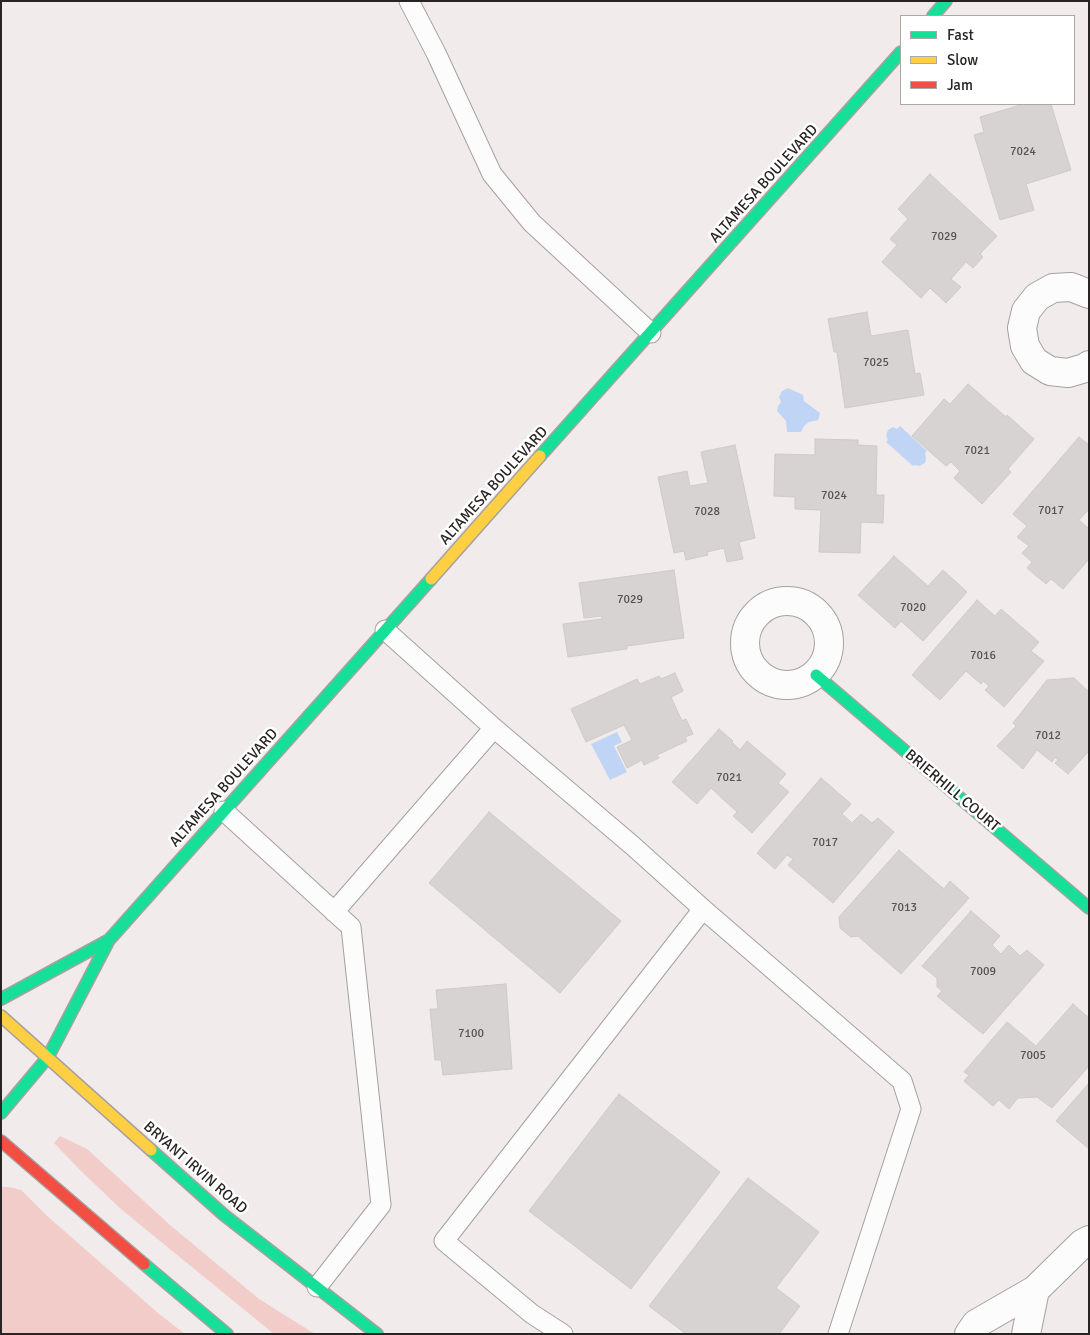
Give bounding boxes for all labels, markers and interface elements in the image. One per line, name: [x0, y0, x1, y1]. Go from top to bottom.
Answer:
legend: [900, 15, 1075, 105]
text: Fast: [947, 26, 974, 44]
text: Slow: [947, 51, 978, 69]
text: Jam: [947, 76, 973, 94]
street label: ALTAMESA BOULEVARD: [706, 121, 822, 247]
house number: 7024: [1010, 145, 1036, 159]
house number: 7029: [931, 230, 957, 244]
house number: 7025: [863, 356, 889, 370]
street label: ALTAMESA BOULEVARD: [436, 423, 552, 549]
house number: 7021: [964, 444, 990, 458]
house number: 7024: [821, 489, 847, 503]
house number: 7017: [1038, 504, 1064, 518]
house number: 7028: [694, 505, 720, 519]
house number: 7029: [617, 593, 643, 607]
house number: 7020: [900, 601, 926, 615]
house number: 7016: [970, 649, 996, 663]
street label: ALTAMESA BOULEVARD: [166, 725, 282, 851]
house number: 7012: [1035, 729, 1061, 743]
street label: BRIERHILL COURT: [901, 746, 1003, 836]
house number: 7021: [716, 771, 742, 785]
house number: 7017: [812, 836, 838, 850]
house number: 7013: [891, 901, 917, 915]
house number: 7009: [970, 965, 996, 979]
house number: 7100: [458, 1027, 484, 1041]
house number: 7005: [1020, 1049, 1046, 1063]
street label: BRYANT IRVIN ROAD: [139, 1118, 251, 1218]

